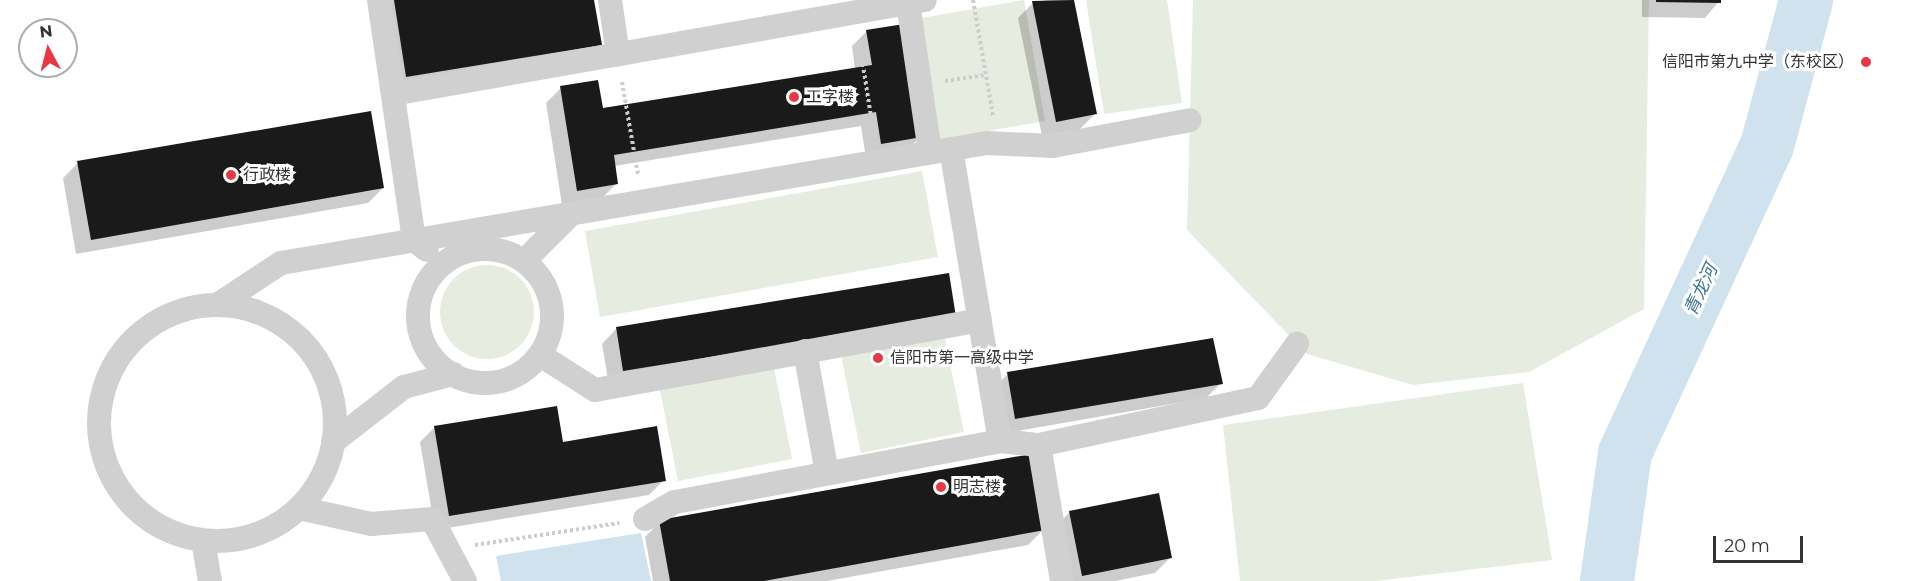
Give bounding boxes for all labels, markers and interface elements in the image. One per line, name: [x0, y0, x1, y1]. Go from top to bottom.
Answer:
north arrow: [18, 18, 78, 78]
text: N: [38, 21, 54, 42]
place label: 信阳市第九中学（东校区）: [1662, 52, 1854, 72]
marker: 信阳市第九中学（东校区）: [1859, 55, 1873, 69]
place label: 工字楼: [806, 87, 854, 107]
marker: 工字楼: [787, 90, 801, 104]
place label: 行政楼: [243, 165, 291, 185]
marker: 行政楼: [224, 168, 238, 182]
water label: 青龙河: [1680, 261, 1722, 319]
place label: 信阳市第一高级中学: [890, 348, 1034, 368]
marker: 信阳市第一高级中学: [871, 351, 885, 365]
place label: 明志楼: [953, 477, 1001, 497]
marker: 明志楼: [934, 480, 948, 494]
scale bar: [1716, 524, 1806, 562]
text: 20 m: [1724, 535, 1770, 557]

